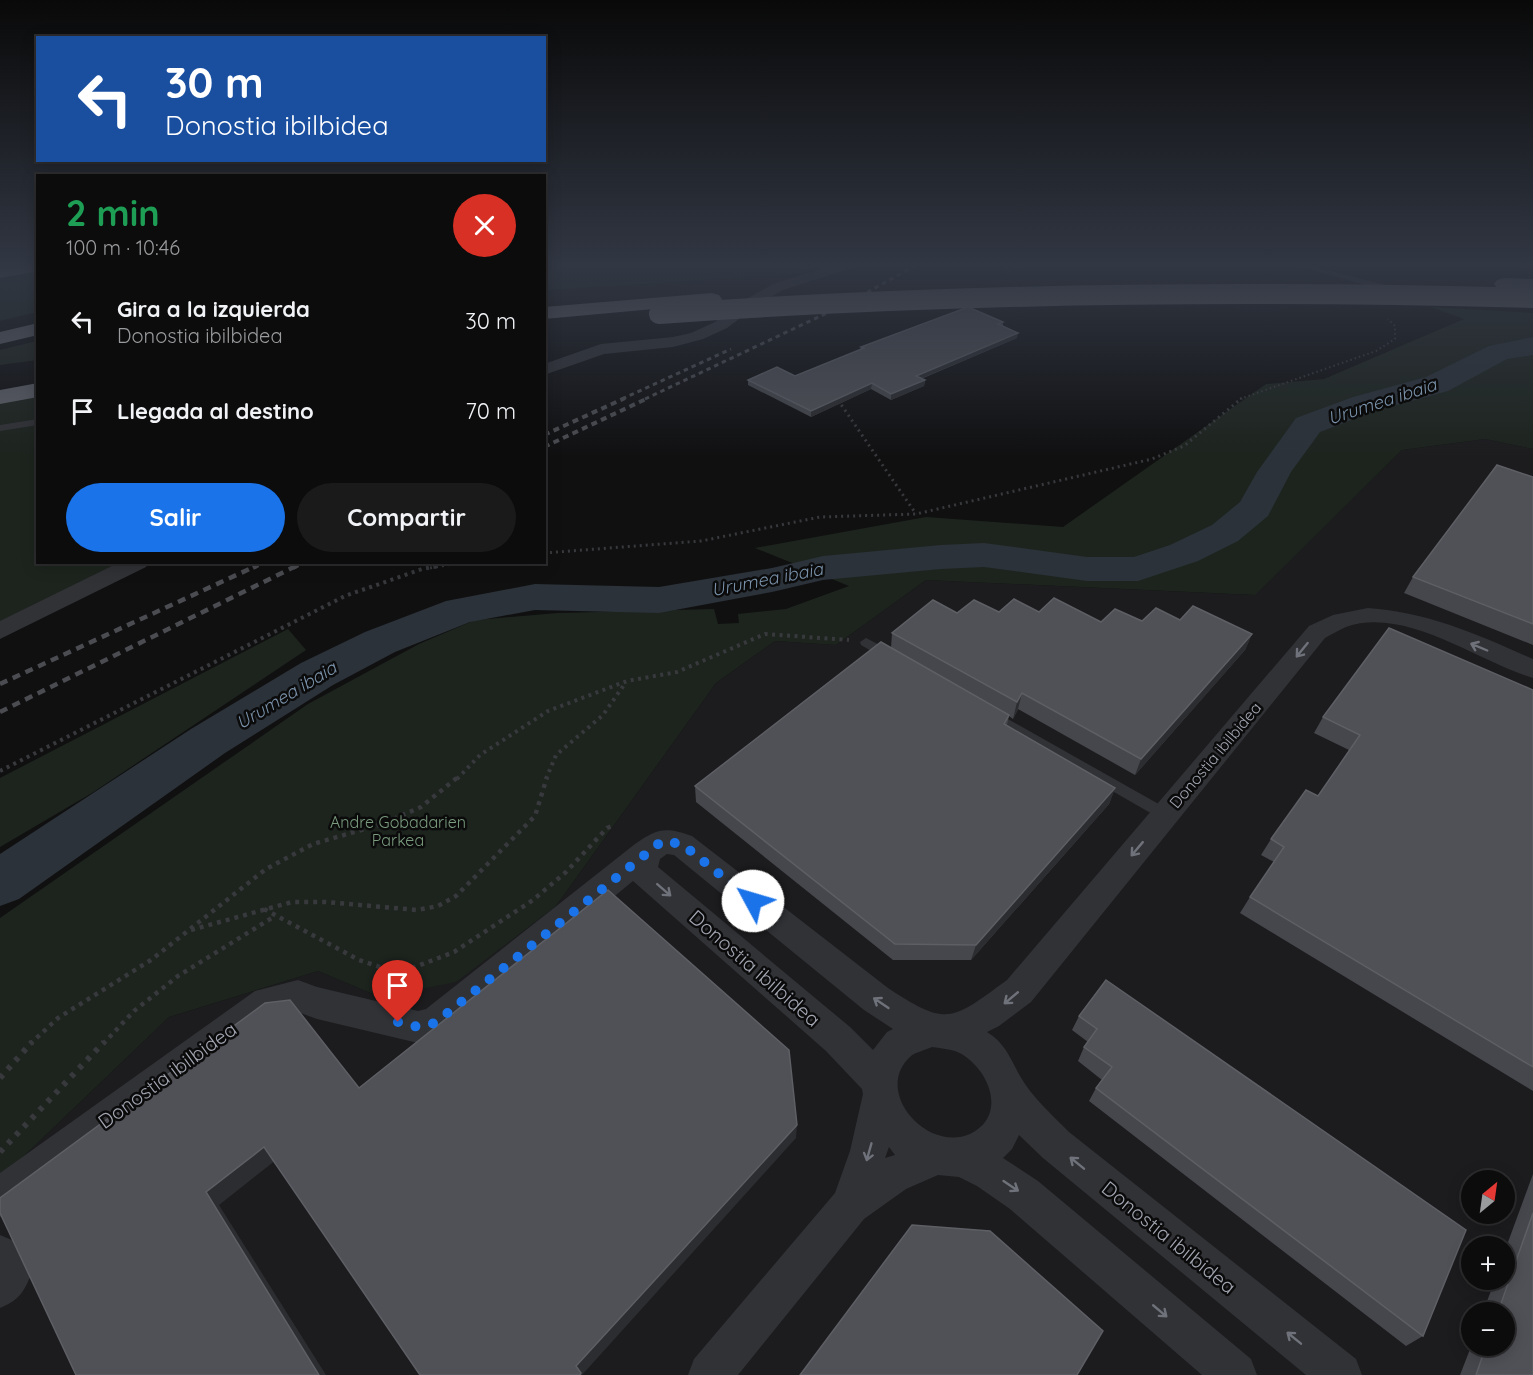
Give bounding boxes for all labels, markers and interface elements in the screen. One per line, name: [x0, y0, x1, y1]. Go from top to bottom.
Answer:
text: 30 m: [165, 56, 264, 109]
icon: left: [66, 60, 144, 138]
text: Donostia ibilbidea: [165, 108, 389, 142]
text: 2 min: [66, 190, 160, 235]
button: close: [453, 194, 516, 257]
text: 100 m · 10:46: [66, 235, 180, 260]
text: Gira a la izquierda: [117, 295, 310, 323]
icon: left: [66, 305, 99, 338]
text: 30 m: [465, 307, 516, 335]
text: Donostia ibilbidea: [117, 323, 283, 348]
water label: Urumea ibaia: [1325, 372, 1440, 429]
icon: arrive: [66, 395, 99, 428]
text: Llegada al destino: [117, 397, 314, 425]
text: 70 m: [466, 397, 516, 425]
button: Salir: [66, 483, 285, 552]
button: Compartir: [297, 483, 516, 552]
water label: Urumea ibaia: [709, 557, 826, 601]
one-way arrow: [1470, 640, 1488, 651]
one-way arrow: [1295, 642, 1308, 658]
water label: Urumea ibaia: [232, 656, 341, 734]
street label: Donostia ibilbidea: [1165, 698, 1265, 812]
park label: Andre Gobadarien Parkea: [330, 812, 466, 850]
one-way arrow: [1130, 841, 1144, 856]
position arrow: [721, 869, 785, 933]
one-way arrow: [656, 883, 671, 897]
street label: Donostia ibilbidea: [684, 904, 826, 1032]
pin: [372, 960, 423, 1022]
icon: arrive: [381, 969, 414, 1002]
one-way arrow: [1003, 991, 1019, 1004]
one-way arrow: [873, 997, 890, 1009]
street label: Donostia ibilbidea: [93, 1016, 241, 1134]
one-way arrow: [862, 1142, 874, 1161]
one-way arrow: [1069, 1156, 1085, 1169]
north arrow: [1461, 1170, 1515, 1224]
map controls: [1461, 1170, 1515, 1356]
street label: Donostia ibilbidea: [1097, 1175, 1241, 1299]
one-way arrow: [1002, 1180, 1018, 1192]
button: +: [1461, 1236, 1515, 1290]
button: −: [1461, 1302, 1515, 1356]
one-way arrow: [1152, 1304, 1167, 1318]
one-way arrow: [1286, 1332, 1302, 1345]

